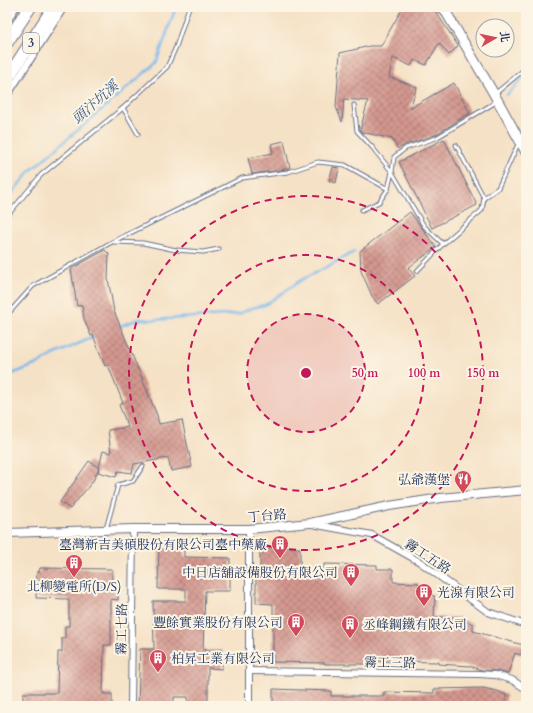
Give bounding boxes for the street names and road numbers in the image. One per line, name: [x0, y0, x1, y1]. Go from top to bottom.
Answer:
road number: 3: [23, 33, 39, 53]
street label: 丁台路: [247, 505, 287, 527]
street label: 霧工五路: [401, 535, 454, 579]
street label: 霧工七路: [113, 603, 131, 655]
street label: 霧工三路: [364, 654, 416, 672]

